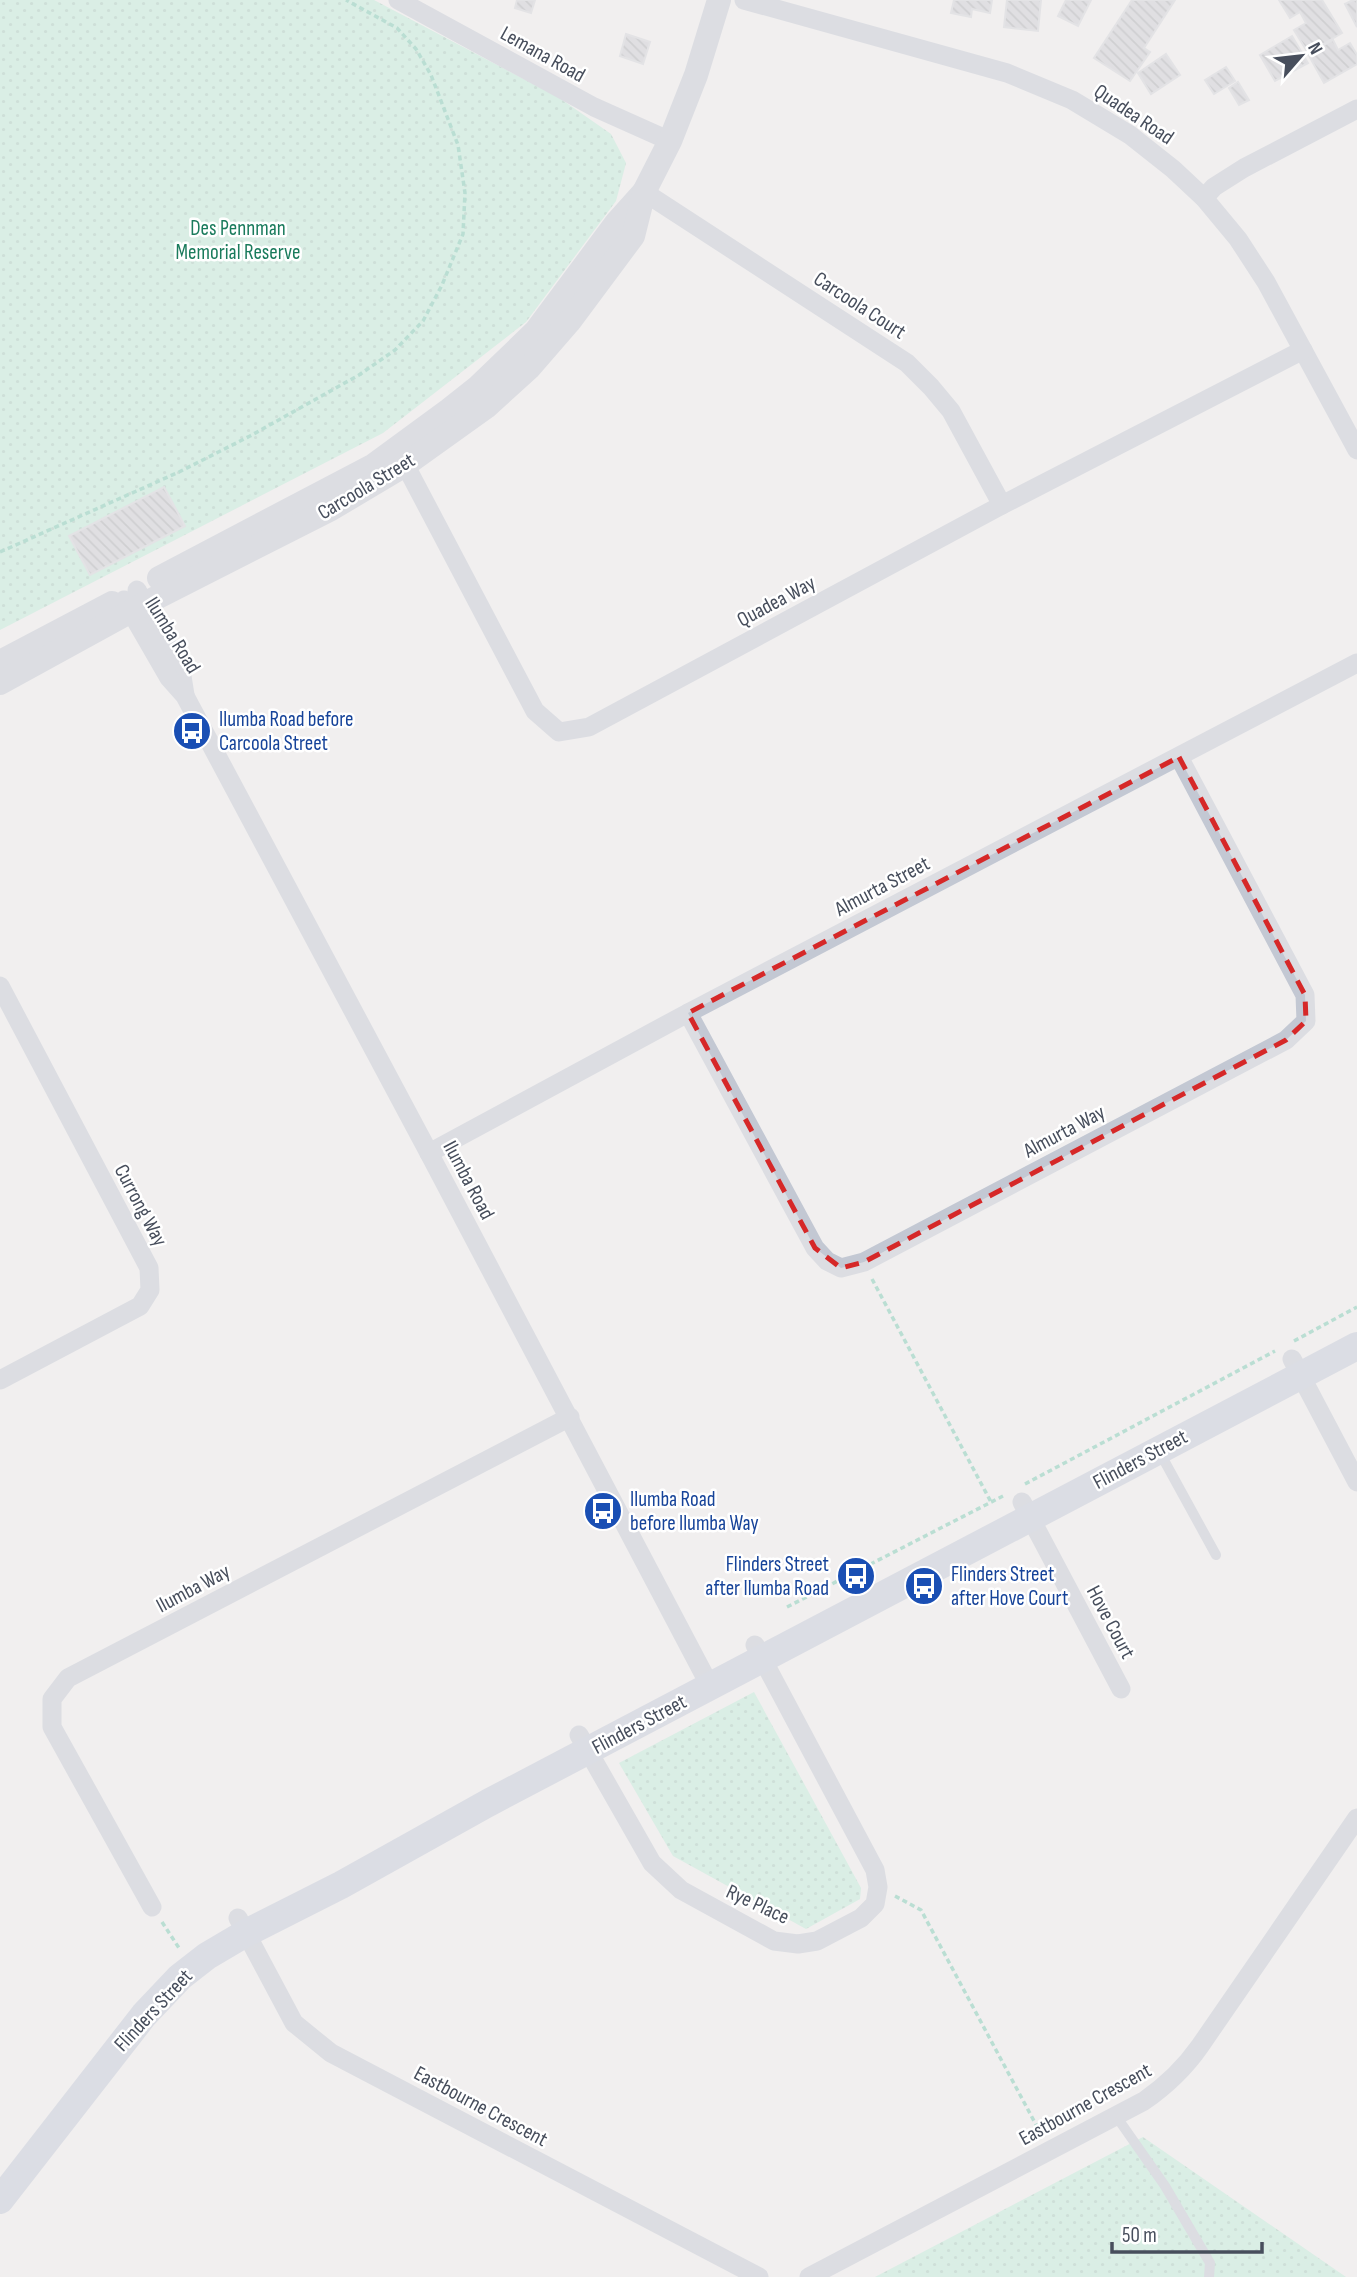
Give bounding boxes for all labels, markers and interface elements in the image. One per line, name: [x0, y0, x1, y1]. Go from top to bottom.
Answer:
street label: Lemana Road: [496, 21, 589, 88]
north arrow: [1266, 21, 1336, 91]
text: N: [1302, 39, 1327, 59]
street label: Quadea Road: [1089, 79, 1178, 150]
park label: Des Pennman Memorial Reserve: [176, 216, 300, 265]
street label: Carcoola Court: [809, 266, 911, 344]
street label: Carcoola Street: [313, 448, 419, 525]
street label: Quadea Way: [733, 570, 820, 632]
street label: Ilumba Road: [139, 592, 206, 678]
place label: Ilumba Road before Carcoola Street: [219, 707, 353, 756]
bus stop icon: Ilumba Road before Carcoola Street: [171, 710, 213, 752]
street label: Almurta Street: [830, 851, 934, 922]
street label: Almurta Way: [1018, 1100, 1109, 1164]
street label: Ilumba Road: [437, 1137, 500, 1224]
street label: Currong Way: [109, 1160, 173, 1250]
street label: Flinders Street: [1089, 1424, 1192, 1495]
place label: Ilumba Road before Ilumba Way: [630, 1487, 759, 1536]
bus stop icon: Ilumba Road before Ilumba Way: [582, 1490, 624, 1532]
place label: Flinders Street after Ilumba Road: [705, 1552, 829, 1601]
bus stop icon: Flinders Street after Ilumba Road: [835, 1555, 877, 1597]
street label: Ilumba Way: [152, 1559, 234, 1618]
place label: Flinders Street after Hove Court: [951, 1562, 1068, 1611]
bus stop icon: Flinders Street after Hove Court: [903, 1565, 945, 1607]
street label: Hove Court: [1081, 1581, 1140, 1663]
street label: Flinders Street: [588, 1689, 691, 1760]
street label: Rye Place: [722, 1879, 793, 1930]
street label: Flinders Street: [109, 1964, 198, 2057]
street label: Eastbourne Crescent: [1015, 2058, 1156, 2151]
street label: Eastbourne Crescent: [410, 2061, 552, 2152]
scale bar: [1112, 2210, 1262, 2254]
text: 50 m: [1122, 2223, 1157, 2248]

